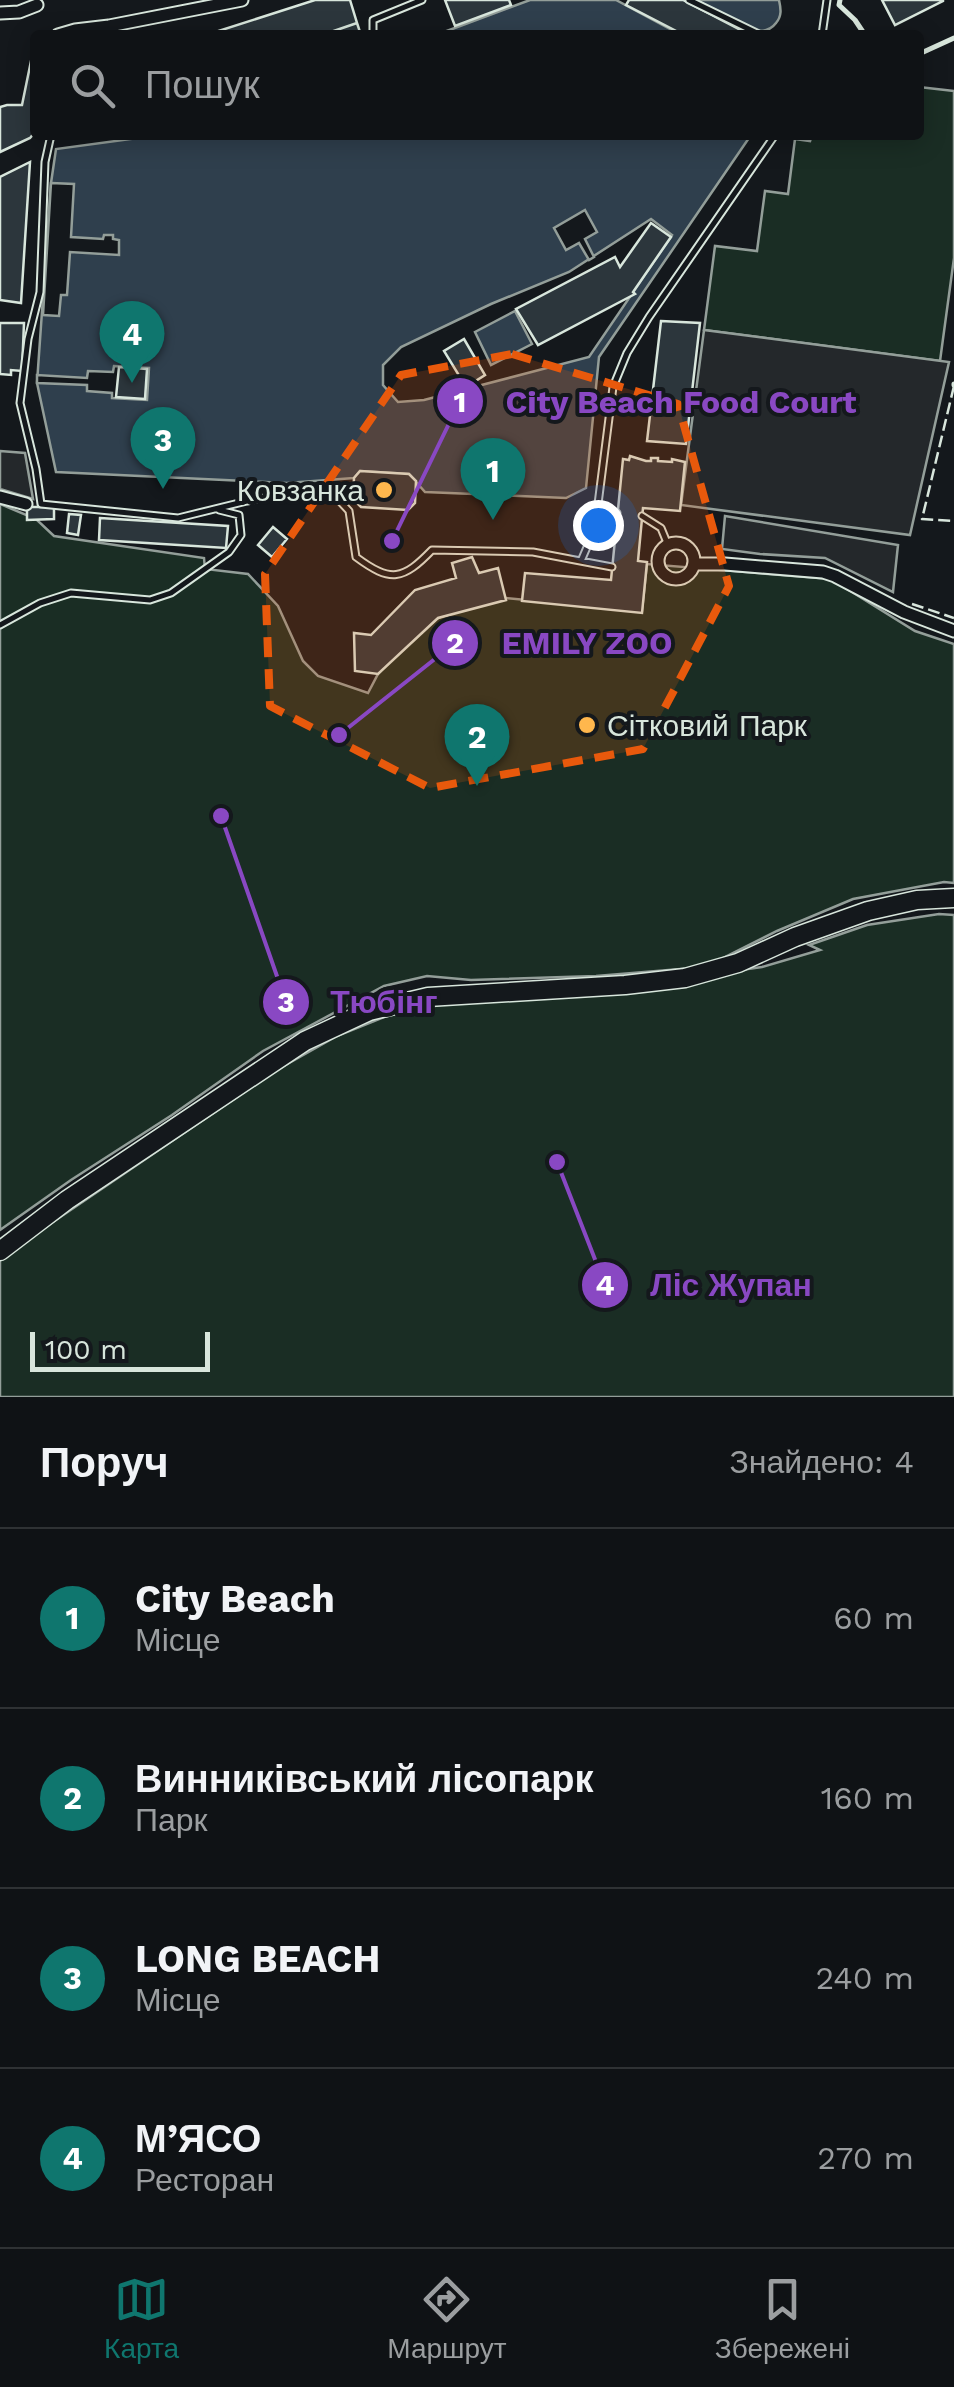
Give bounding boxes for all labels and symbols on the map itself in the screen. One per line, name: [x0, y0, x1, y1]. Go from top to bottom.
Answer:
pin: 4: [100, 300, 164, 383]
callout: City Beach Food Court: [435, 370, 877, 432]
text: City Beach Food Court: [505, 383, 857, 421]
text: 1: [454, 384, 466, 419]
pin: 3: [130, 406, 196, 489]
pin: 1: [460, 438, 526, 520]
place label: Ковзанка: [237, 473, 364, 508]
marker: Ковзанка: [373, 479, 395, 501]
your location: [573, 500, 624, 551]
callout: EMILY ZOO: [430, 612, 693, 674]
text: EMILY ZOO: [501, 624, 673, 662]
text: 2: [446, 625, 464, 660]
pin: 2: [444, 704, 510, 786]
place label: Сітковий Парк: [607, 708, 808, 743]
marker: Сітковий Парк: [576, 714, 598, 736]
callout: Тюбінг: [261, 971, 458, 1033]
text: Тюбінг: [330, 983, 438, 1021]
text: 3: [277, 984, 295, 1019]
callout: Ліс Жупан: [580, 1254, 832, 1316]
text: Ліс Жупан: [650, 1266, 812, 1304]
text: 4: [595, 1267, 615, 1302]
scale bar: [30, 1327, 210, 1372]

